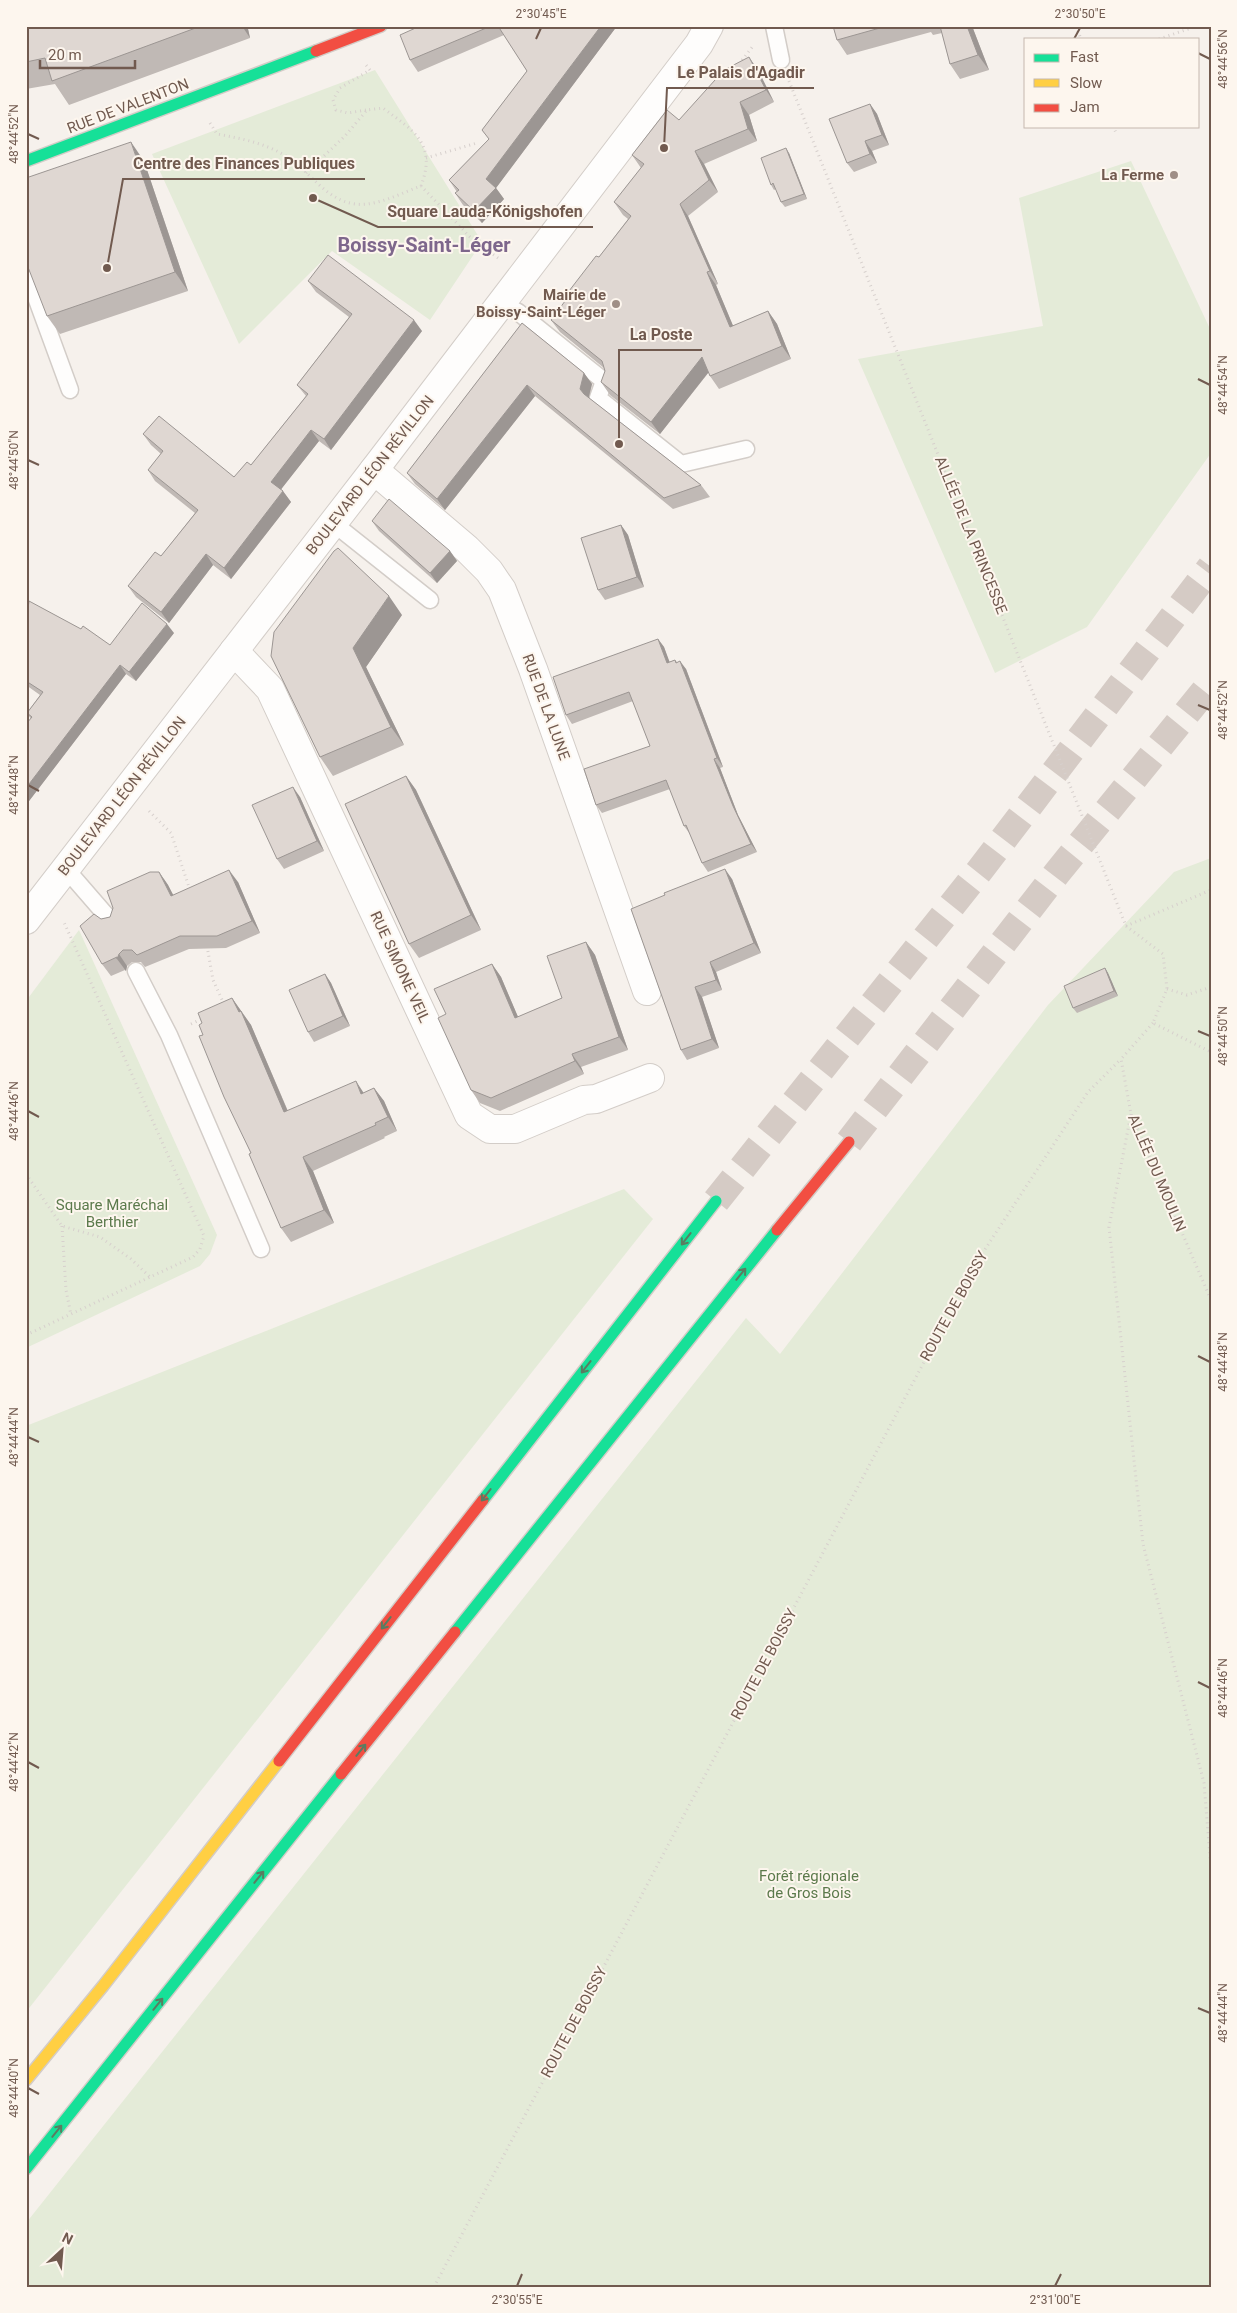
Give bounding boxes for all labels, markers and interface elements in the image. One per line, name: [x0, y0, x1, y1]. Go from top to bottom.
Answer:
text: 2°30'45"E: [516, 7, 567, 21]
text: 2°30'50"E: [1055, 7, 1106, 21]
text: 48°44'56"N: [1216, 29, 1230, 89]
scale bar: [40, 38, 135, 70]
legend: [1024, 38, 1200, 128]
text: 20 m: [48, 46, 82, 64]
text: Fast: [1070, 48, 1099, 66]
callout: Le Palais d'Agadir: [667, 57, 814, 88]
text: Le Palais d'Agadir: [677, 63, 805, 82]
street label: RUE DE VALENTON: [65, 74, 191, 138]
text: Slow: [1070, 74, 1102, 92]
text: Jam: [1070, 98, 1100, 116]
text: 48°44'52"N: [7, 104, 21, 164]
callout: Centre des Finances Publiques: [123, 148, 365, 179]
text: Centre des Finances Publiques: [133, 154, 355, 173]
place label: La Ferme: [1101, 166, 1164, 184]
marker: La Ferme: [1168, 169, 1180, 181]
callout: Square Lauda-Königshofen: [378, 196, 593, 227]
text: Square Lauda-Königshofen: [387, 202, 583, 221]
district label: Boissy-Saint-Léger: [337, 233, 511, 257]
place label: Mairie de Boissy-Saint-Léger: [476, 286, 607, 321]
marker: Mairie de Boissy-Saint-Léger: [610, 298, 622, 310]
callout: La Poste: [619, 319, 702, 350]
text: La Poste: [630, 325, 693, 344]
text: 48°44'54"N: [1216, 355, 1230, 415]
street label: BOULEVARD LÉON RÉVILLON: [302, 392, 438, 558]
text: 48°44'50"N: [7, 430, 21, 490]
street label: ALLÉE DE LA PRINCESSE: [931, 453, 1011, 617]
street label: RUE DE LA LUNE: [518, 651, 574, 763]
text: 48°44'52"N: [1216, 680, 1230, 740]
street label: BOULEVARD LÉON RÉVILLON: [54, 713, 190, 879]
text: 48°44'48"N: [7, 755, 21, 815]
street label: RUE SIMONE VEIL: [366, 908, 434, 1026]
text: 48°44'50"N: [1216, 1006, 1230, 1066]
text: 48°44'46"N: [7, 1081, 21, 1141]
street label: ALLÉE DU MOULIN: [1124, 1111, 1190, 1235]
park label: Square Maréchal Berthier: [56, 1196, 168, 1231]
one-way arrow: [681, 1232, 692, 1245]
street label: ROUTE DE BOISSY: [916, 1248, 992, 1364]
one-way arrow: [735, 1268, 746, 1281]
text: 48°44'48"N: [1216, 1332, 1230, 1392]
one-way arrow: [581, 1360, 592, 1373]
text: 48°44'44"N: [7, 1407, 21, 1467]
one-way arrow: [481, 1488, 492, 1501]
street label: ROUTE DE BOISSY: [727, 1605, 801, 1723]
one-way arrow: [381, 1616, 391, 1630]
text: 48°44'46"N: [1216, 1658, 1230, 1718]
text: 48°44'42"N: [7, 1732, 21, 1792]
one-way arrow: [355, 1743, 366, 1756]
park label: Forêt régionale de Gros Bois: [759, 1867, 859, 1902]
one-way arrow: [254, 1870, 265, 1883]
street label: ROUTE DE BOISSY: [537, 1963, 611, 2081]
text: 48°44'44"N: [1216, 1983, 1230, 2043]
one-way arrow: [152, 1997, 163, 2010]
text: 48°44'40"N: [7, 2058, 21, 2118]
one-way arrow: [51, 2124, 62, 2137]
north arrow: [38, 2226, 88, 2276]
text: N: [60, 2229, 76, 2248]
text: 2°30'55"E: [492, 2293, 543, 2307]
text: 2°31'00"E: [1030, 2293, 1081, 2307]

